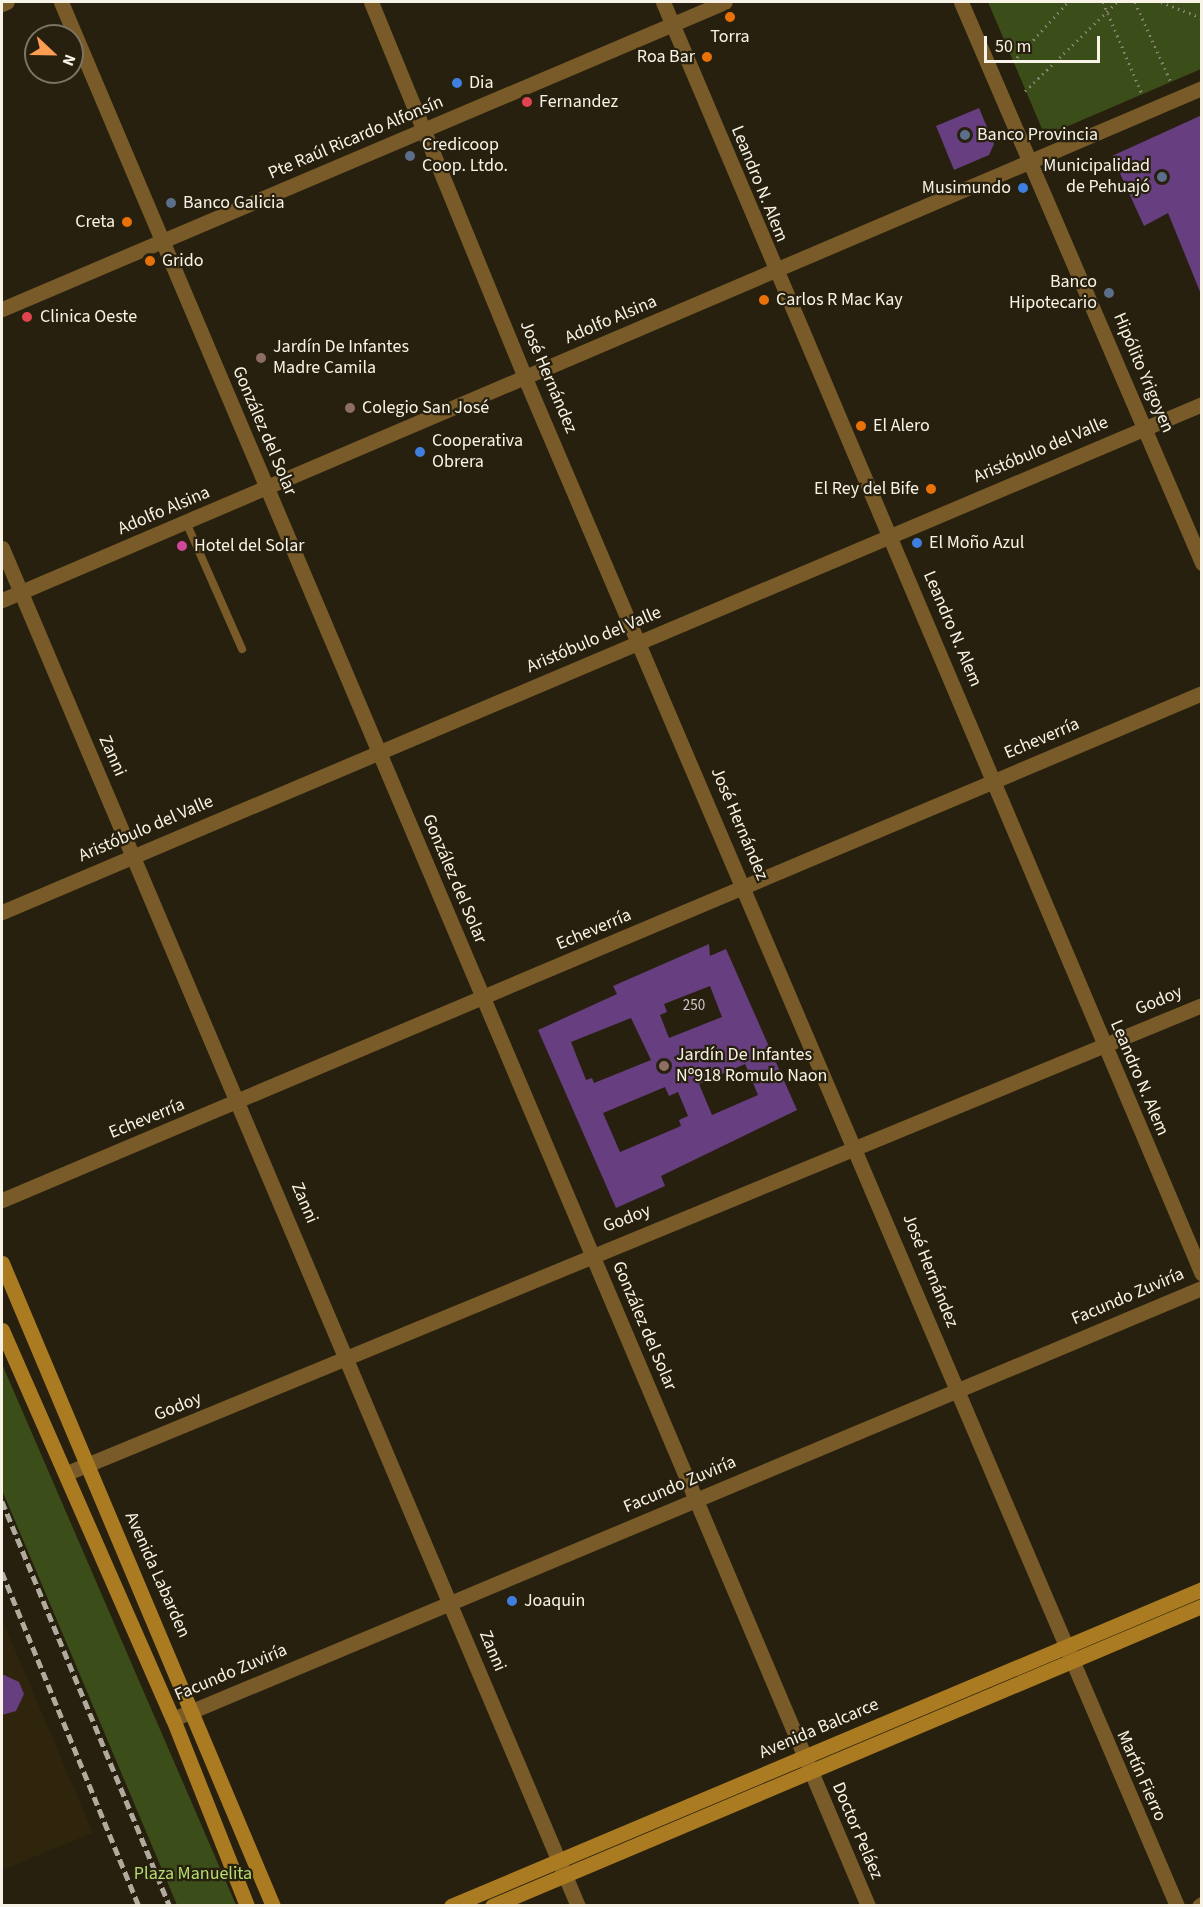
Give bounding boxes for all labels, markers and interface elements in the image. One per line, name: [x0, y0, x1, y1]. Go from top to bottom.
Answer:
marker: Torra: [723, 10, 737, 24]
north arrow: [24, 24, 84, 84]
scale bar: [987, 24, 1102, 62]
place label: Torra: [710, 26, 750, 48]
text: 50 m: [995, 34, 1031, 59]
place label: Roa Bar: [637, 46, 695, 68]
marker: Roa Bar: [700, 50, 714, 64]
text: N: [57, 51, 81, 69]
place label: Dia: [469, 72, 494, 94]
marker: Dia: [450, 76, 464, 90]
street label: Pte Raúl Ricardo Alfonsín: [265, 91, 447, 185]
place label: Fernandez: [539, 91, 618, 113]
marker: Fernandez: [520, 95, 534, 109]
street label: Leandro N. Alem: [726, 123, 792, 245]
place label: Banco Provincia: [977, 124, 1098, 146]
marker: Banco Provincia: [958, 128, 972, 142]
place label: Credicoop Coop. Ltdo.: [422, 135, 508, 178]
marker: Credicoop Coop. Ltdo.: [403, 149, 417, 163]
place label: Municipalidad de Pehuajó: [1043, 156, 1150, 198]
marker: Municipalidad de Pehuajó: [1155, 170, 1169, 184]
place label: Musimundo: [922, 177, 1011, 199]
marker: Musimundo: [1016, 181, 1030, 195]
place label: Banco Galicia: [183, 192, 285, 214]
marker: Banco Galicia: [164, 196, 178, 210]
place label: Creta: [75, 211, 115, 233]
marker: Creta: [120, 215, 134, 229]
place label: Grido: [162, 250, 204, 272]
marker: Grido: [143, 254, 157, 268]
place label: Banco Hipotecario: [1009, 272, 1097, 314]
marker: Banco Hipotecario: [1102, 286, 1116, 300]
place label: Carlos R Mac Kay: [776, 289, 903, 311]
street label: Adolfo Alsina: [562, 291, 660, 349]
marker: Carlos R Mac Kay: [757, 293, 771, 307]
place label: Clinica Oeste: [40, 306, 137, 328]
marker: Clinica Oeste: [18, 308, 36, 326]
street label: Hipólito Yrigoyen: [1108, 310, 1178, 436]
street label: José Hernández: [514, 317, 582, 437]
place label: Jardín De Infantes Madre Camila: [273, 337, 409, 380]
marker: Jardín De Infantes Madre Camila: [254, 351, 268, 365]
street label: González del Solar: [227, 363, 301, 499]
place label: Colegio San José: [362, 397, 489, 419]
marker: Colegio San José: [343, 401, 357, 415]
street label: Aristóbulo del Valle: [970, 412, 1112, 488]
place label: El Alero: [873, 415, 930, 437]
marker: El Alero: [854, 419, 868, 433]
place label: Cooperativa Obrera: [432, 431, 523, 474]
marker: Cooperativa Obrera: [413, 445, 427, 459]
place label: El Rey del Bife: [814, 478, 919, 500]
street label: Adolfo Alsina: [115, 482, 213, 540]
marker: El Rey del Bife: [924, 482, 938, 496]
place label: El Moño Azul: [929, 532, 1024, 554]
place label: Hotel del Solar: [194, 535, 305, 557]
marker: El Moño Azul: [910, 536, 924, 550]
marker: Hotel del Solar: [175, 539, 189, 553]
street label: Leandro N. Alem: [918, 568, 986, 690]
street label: Aristóbulo del Valle: [523, 602, 665, 678]
street label: Echeverría: [1001, 714, 1083, 764]
street label: Zanni: [93, 732, 131, 780]
street label: José Hernández: [705, 764, 773, 884]
street label: Aristóbulo del Valle: [75, 791, 217, 867]
street label: González del Solar: [417, 811, 491, 947]
street label: Echeverría: [553, 905, 635, 955]
street label: Godoy: [1132, 981, 1186, 1021]
house number: 250: [683, 997, 705, 1015]
street label: Leandro N. Alem: [1105, 1017, 1173, 1139]
place label: Jardín De Infantes Nº918 Romulo Naon: [676, 1045, 827, 1088]
marker: Jardín De Infantes Nº918 Romulo Naon: [657, 1059, 671, 1073]
street label: Echeverría: [106, 1094, 188, 1144]
street label: Zanni: [286, 1179, 322, 1227]
street label: Godoy: [600, 1200, 654, 1238]
street label: José Hernández: [897, 1211, 963, 1331]
street label: González del Solar: [607, 1258, 681, 1394]
street label: Facundo Zuviría: [1068, 1264, 1188, 1330]
street label: Godoy: [151, 1388, 205, 1426]
street label: Facundo Zuviría: [620, 1452, 740, 1518]
street label: Avenida Labarden: [120, 1509, 194, 1641]
place label: Joaquin: [524, 1590, 585, 1612]
marker: Joaquin: [505, 1594, 519, 1608]
street label: Zanni: [474, 1627, 510, 1675]
street label: Facundo Zuviría: [171, 1640, 291, 1706]
street label: Avenida Balcarce: [756, 1694, 882, 1764]
street label: Martín Fierro: [1111, 1727, 1171, 1825]
street label: Doctor Peláez: [827, 1779, 887, 1883]
park label: Plaza Manuelita: [134, 1863, 252, 1885]

